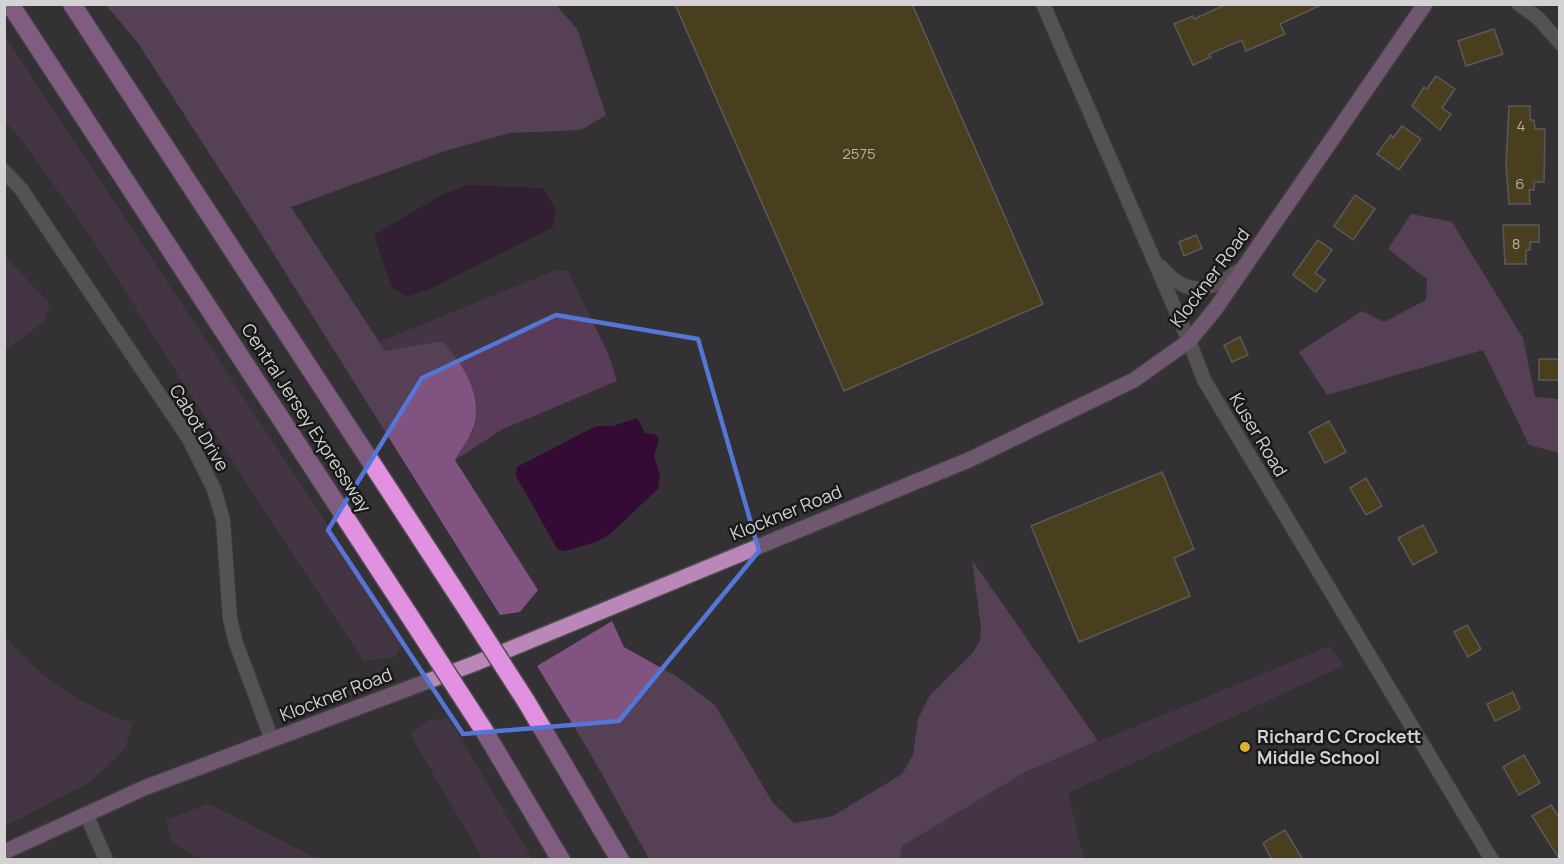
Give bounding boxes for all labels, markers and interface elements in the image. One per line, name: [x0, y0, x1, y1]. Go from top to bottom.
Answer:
house number: 4: [1517, 115, 1526, 136]
house number: 2575: [842, 143, 876, 164]
house number: 6: [1515, 173, 1525, 194]
street label: Klockner Road: [1164, 223, 1254, 332]
house number: 8: [1512, 233, 1520, 254]
street label: Central Jersey Expressway: [237, 318, 377, 517]
street label: Cabot Drive: [165, 380, 235, 475]
street label: Kuser Road: [1225, 388, 1293, 481]
street label: Klockner Road: [726, 479, 845, 545]
street label: Klockner Road: [276, 662, 395, 726]
place label: Richard C Crockett Middle School: [1257, 724, 1421, 769]
marker: Richard C Crockett Middle School: [1238, 740, 1252, 754]

